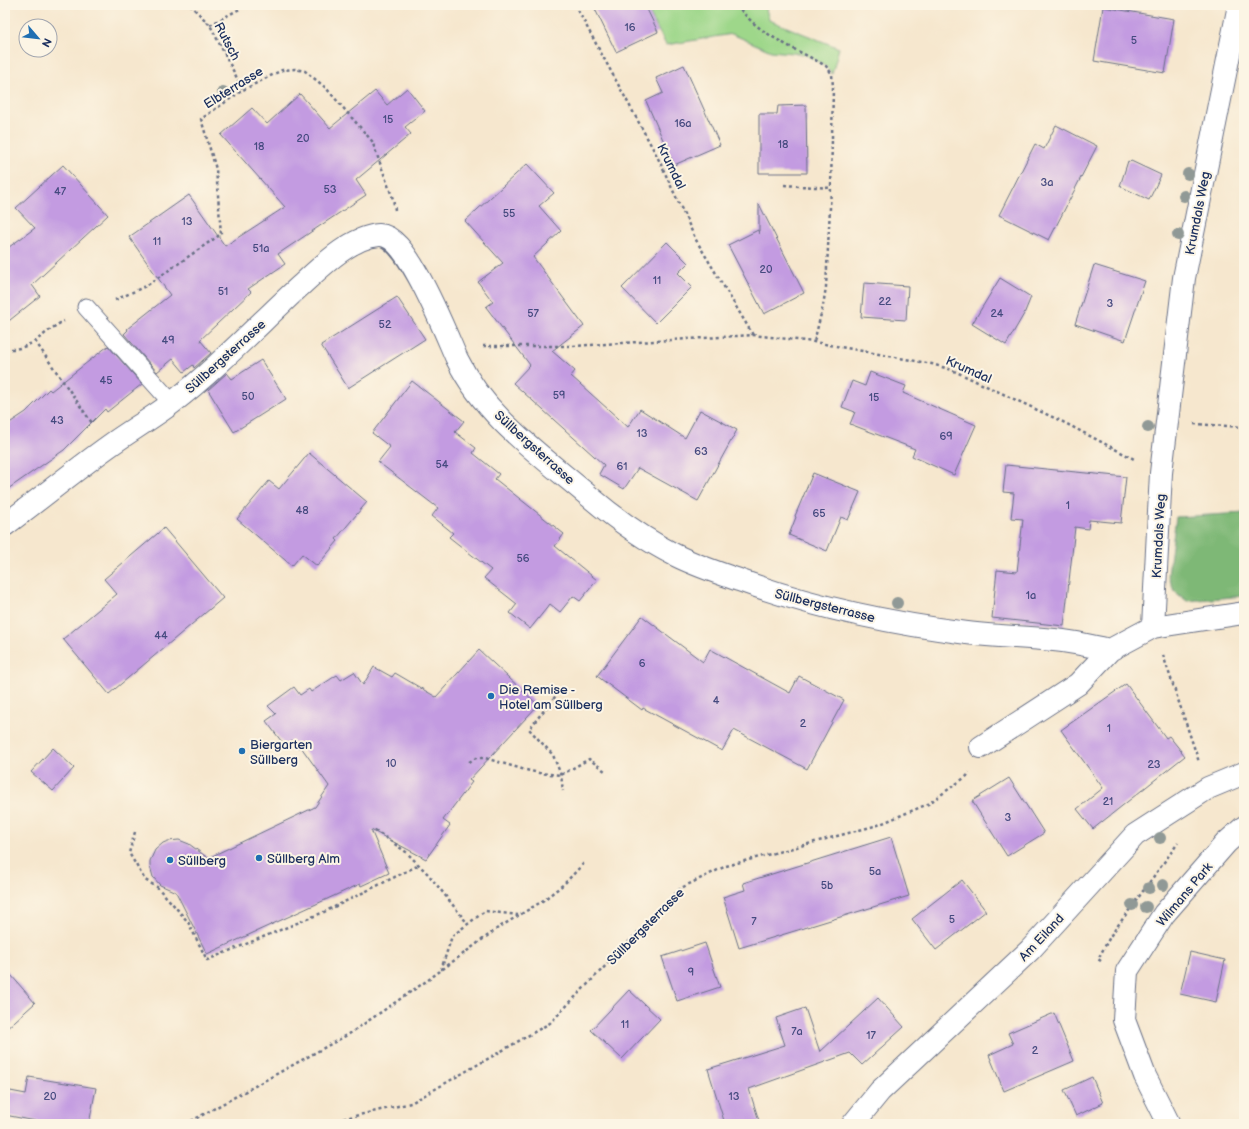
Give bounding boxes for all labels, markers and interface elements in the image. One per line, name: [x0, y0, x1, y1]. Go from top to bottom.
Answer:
north arrow: [18, 18, 58, 58]
street label: Rutsch: [210, 20, 244, 63]
house number: 16: [625, 21, 636, 34]
house number: 5: [1131, 34, 1137, 47]
text: N: [39, 36, 54, 49]
street label: Elbterrasse: [201, 63, 266, 112]
house number: 15: [383, 113, 393, 126]
house number: 16a: [674, 117, 692, 130]
house number: 20: [297, 132, 310, 145]
house number: 18: [778, 138, 788, 151]
house number: 18: [254, 140, 264, 153]
street label: Krumdal: [653, 141, 689, 192]
street label: Krumdals Weg: [1182, 170, 1214, 256]
house number: 3a: [1041, 176, 1054, 189]
house number: 53: [323, 183, 337, 196]
house number: 47: [54, 185, 67, 198]
house number: 55: [503, 207, 515, 220]
house number: 13: [181, 215, 193, 228]
house number: 11: [153, 235, 161, 248]
house number: 51a: [253, 242, 269, 255]
house number: 20: [760, 263, 773, 276]
house number: 11: [653, 274, 661, 287]
house number: 51: [218, 285, 228, 298]
house number: 22: [879, 295, 892, 308]
house number: 3: [1107, 297, 1114, 310]
house number: 57: [527, 307, 539, 320]
house number: 24: [990, 307, 1004, 320]
street label: Süllbergsterrasse: [182, 316, 269, 397]
house number: 52: [379, 318, 392, 331]
house number: 49: [161, 334, 175, 347]
street label: Krumdal: [943, 353, 994, 387]
house number: 45: [99, 374, 113, 387]
house number: 59: [553, 389, 565, 402]
house number: 50: [242, 390, 255, 403]
house number: 15: [869, 391, 879, 404]
street label: Süllbergsterrasse: [491, 407, 578, 488]
house number: 43: [50, 414, 64, 427]
house number: 13: [636, 427, 648, 440]
house number: 69: [939, 430, 953, 443]
house number: 63: [694, 445, 708, 458]
house number: 54: [435, 458, 449, 471]
house number: 61: [617, 460, 627, 473]
street label: Krumdals Weg: [1149, 493, 1169, 579]
house number: 1: [1066, 499, 1070, 512]
house number: 48: [295, 504, 309, 517]
house number: 65: [812, 507, 826, 520]
house number: 56: [516, 552, 530, 565]
street label: Süllbergsterrasse: [773, 586, 877, 626]
house number: 1a: [1026, 589, 1036, 602]
house number: 44: [154, 629, 168, 642]
house number: 6: [639, 657, 646, 670]
place label: Die Remise - Hotel am Süllberg: [499, 682, 603, 713]
marker: Die Remise - Hotel am Süllberg: [486, 691, 496, 701]
house number: 4: [713, 694, 720, 707]
house number: 2: [800, 717, 807, 730]
house number: 1: [1107, 722, 1111, 735]
place label: Biergarten Süllberg: [250, 737, 312, 768]
marker: Biergarten Süllberg: [237, 746, 247, 756]
house number: 10: [386, 757, 397, 770]
house number: 23: [1147, 758, 1161, 771]
house number: 21: [1103, 795, 1113, 808]
house number: 3: [1005, 811, 1012, 824]
place label: Süllberg Alm: [267, 851, 340, 867]
place label: Süllberg: [178, 853, 226, 869]
marker: Süllberg Alm: [254, 853, 264, 863]
marker: Süllberg: [165, 855, 175, 865]
street label: Wilmans Park: [1153, 859, 1217, 930]
house number: 5a: [869, 865, 881, 878]
house number: 5b: [821, 879, 833, 892]
street label: Süllbergsterrasse: [604, 885, 688, 969]
street label: Am Eiland: [1016, 911, 1068, 965]
house number: 5: [949, 913, 955, 926]
house number: 7: [751, 915, 757, 928]
house number: 9: [688, 966, 694, 979]
house number: 11: [621, 1018, 629, 1031]
house number: 7a: [791, 1025, 803, 1038]
house number: 17: [866, 1029, 876, 1042]
house number: 2: [1032, 1044, 1039, 1057]
house number: 20: [44, 1090, 57, 1103]
house number: 13: [728, 1090, 740, 1103]

